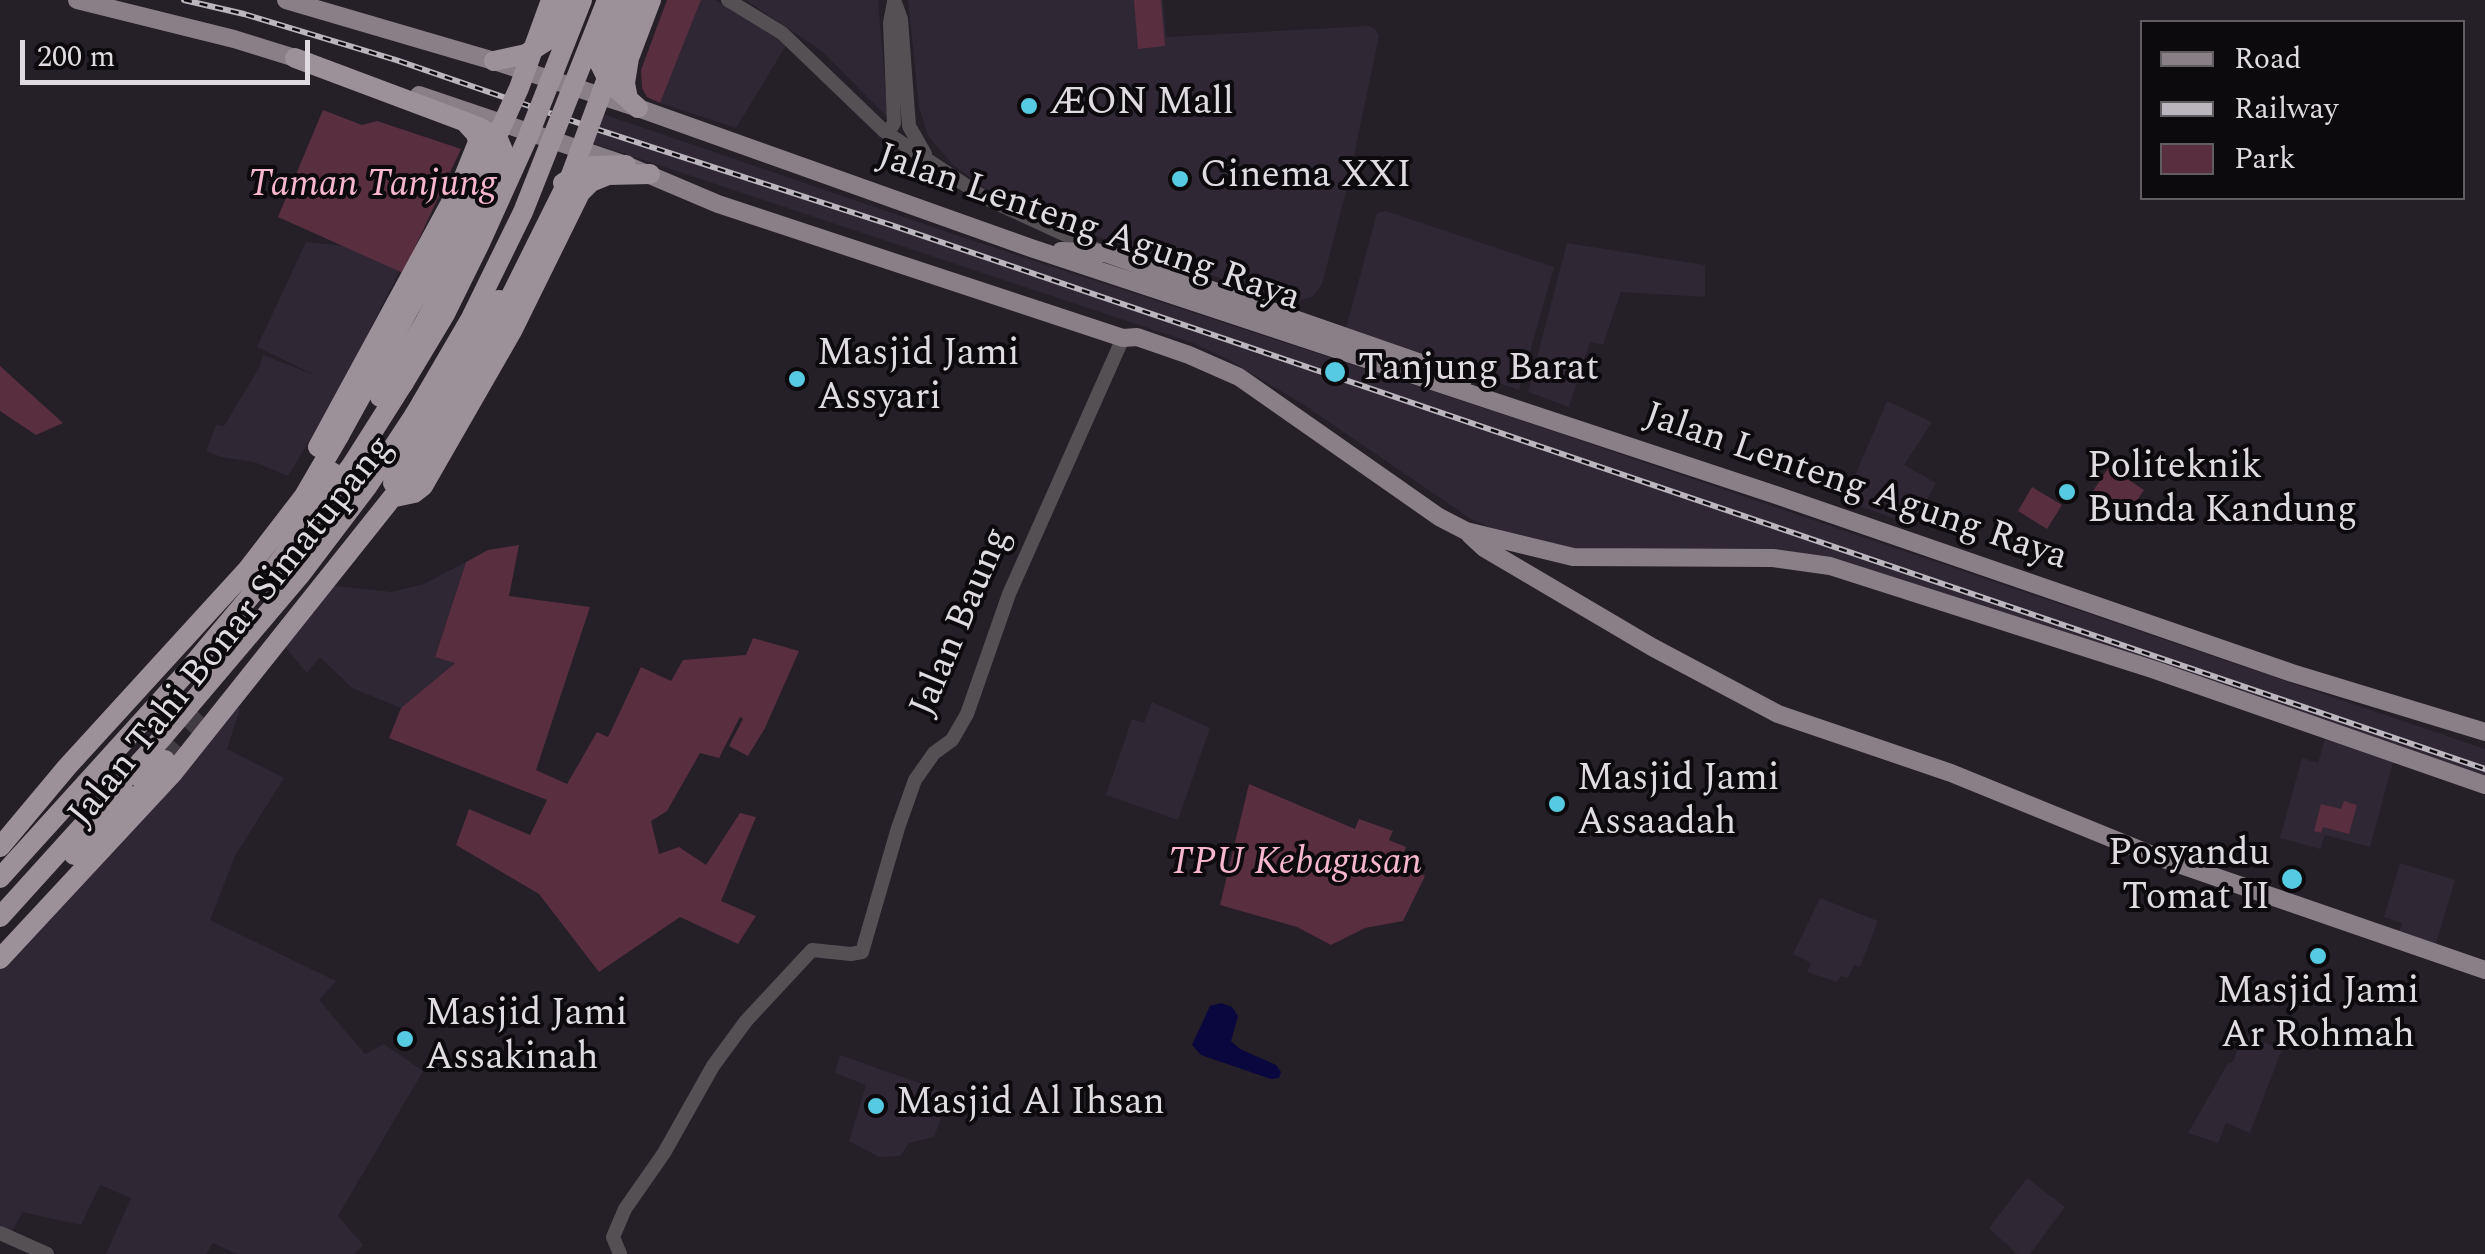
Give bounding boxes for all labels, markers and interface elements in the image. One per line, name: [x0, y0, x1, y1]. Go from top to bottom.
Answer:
scale bar: [25, 20, 315, 82]
legend: [2140, 20, 2465, 200]
text: 200 m: [37, 34, 115, 80]
text: Road: [2234, 36, 2302, 82]
place label: ÆON Mall: [1049, 83, 1234, 129]
text: Railway: [2234, 86, 2339, 132]
marker: ÆON Mall: [1018, 95, 1040, 117]
street label: Jalan Lenteng Agung Raya: [870, 136, 1306, 324]
text: Park: [2234, 136, 2296, 182]
place label: Cinema XXI: [1200, 156, 1411, 202]
park label: Taman Tanjung: [248, 165, 496, 211]
marker: Cinema XXI: [1169, 168, 1191, 190]
place label: Masjid Jami Assyari: [817, 334, 1020, 424]
place label: Tanjung Barat: [1358, 349, 1599, 395]
marker: Tanjung Barat: [1322, 359, 1348, 385]
marker: Masjid Jami Assyari: [786, 368, 808, 390]
street label: Jalan Lenteng Agung Raya: [1637, 395, 2073, 583]
street label: Jalan Tahi Bonar Simatupang: [61, 428, 405, 838]
place label: Politeknik Bunda Kandung: [2087, 447, 2357, 536]
marker: Politeknik Bunda Kandung: [2056, 481, 2078, 503]
street label: Jalan Baung: [903, 522, 1023, 724]
place label: Masjid Jami Assaadah: [1577, 759, 1780, 848]
marker: Masjid Jami Assaadah: [1546, 793, 1568, 815]
place label: Posyandu Tomat II: [2108, 834, 2270, 924]
park label: TPU Kebagusan: [1168, 843, 1422, 889]
marker: Posyandu Tomat II: [2279, 866, 2305, 892]
marker: Masjid Jami Ar Rohmah: [2307, 945, 2329, 967]
place label: Masjid Jami Ar Rohmah: [2217, 972, 2419, 1062]
place label: Masjid Jami Assakinah: [425, 994, 628, 1084]
marker: Masjid Jami Assakinah: [394, 1028, 416, 1050]
place label: Masjid Al Ihsan: [896, 1083, 1165, 1129]
marker: Masjid Al Ihsan: [865, 1095, 887, 1117]

